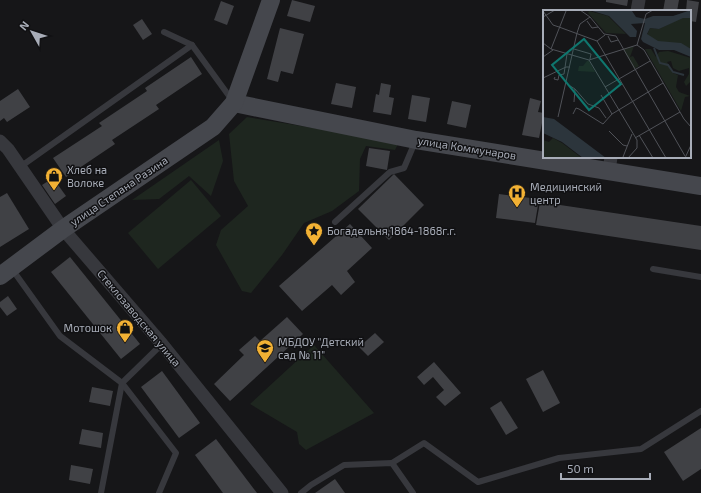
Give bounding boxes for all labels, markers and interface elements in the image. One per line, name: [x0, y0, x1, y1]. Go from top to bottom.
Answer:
inset map: [543, 10, 691, 158]
north arrow: [12, 12, 52, 52]
text: N: [16, 18, 31, 33]
street label: улица Коммунаров: [417, 133, 517, 163]
street label: улица Степана Разина: [67, 153, 171, 229]
place label: Хлеб на Волоке: [67, 163, 107, 189]
shop icon: Хлеб на Волоке: [44, 166, 64, 191]
place label: Медицинский центр: [530, 180, 602, 206]
hospital icon: Медицинский центр: [507, 183, 527, 208]
place icon: Богадельня,1864-1868г.г.: [304, 221, 324, 246]
place label: Богадельня,1864-1868г.г.: [327, 224, 456, 237]
street label: Стеклозаводская улица: [94, 267, 184, 369]
shop icon: Мотошок: [115, 318, 135, 343]
place label: Мотошок: [64, 321, 112, 334]
place label: МБДОУ "Детский сад № 11": [278, 335, 364, 361]
school or university icon: МБДОУ "Детский сад № 11": [255, 338, 275, 363]
scale bar: [561, 455, 650, 481]
text: 50 m: [567, 461, 594, 475]

